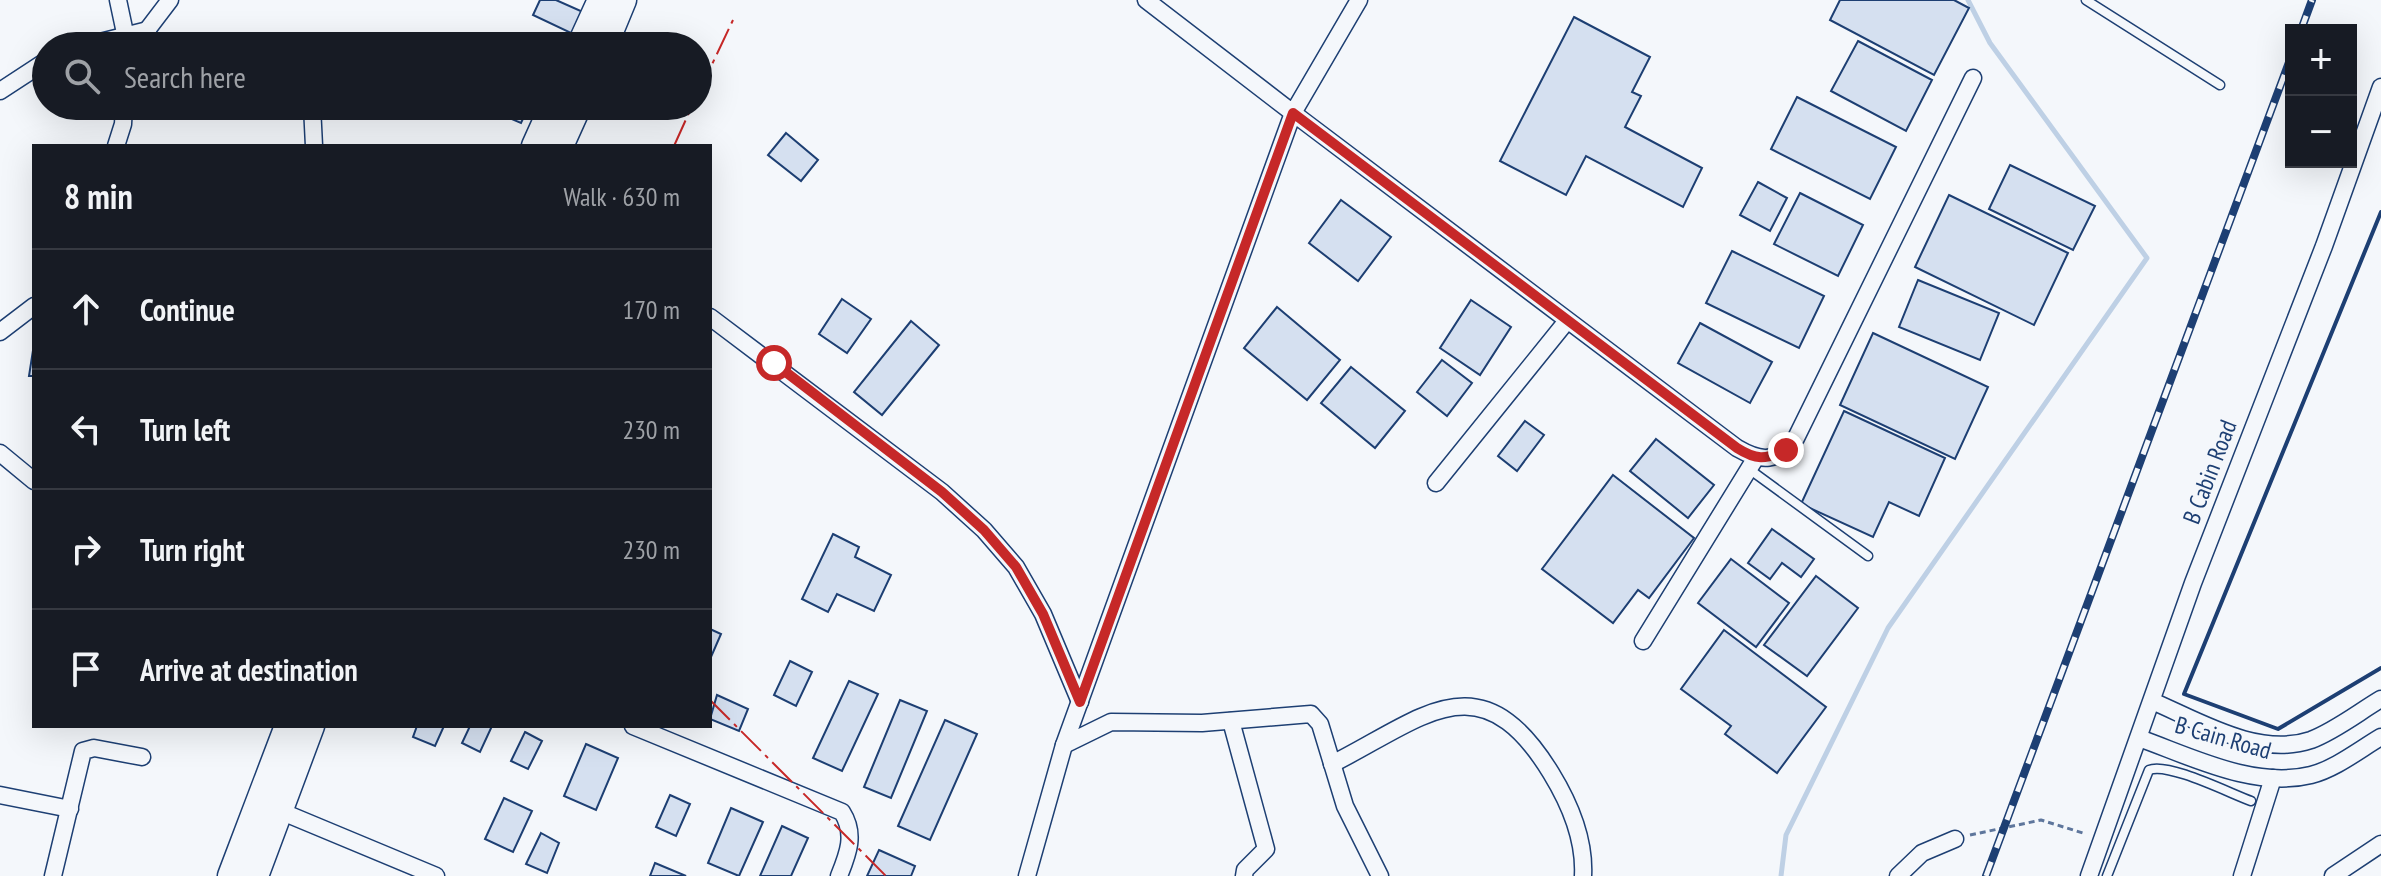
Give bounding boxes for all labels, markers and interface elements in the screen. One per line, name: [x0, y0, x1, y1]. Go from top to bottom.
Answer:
map controls: [2285, 24, 2357, 168]
button: +: [2285, 24, 2357, 96]
search box: [32, 32, 712, 120]
icon: search: [60, 54, 104, 98]
text: Search here: [124, 57, 246, 96]
button: −: [2285, 96, 2357, 168]
text: 8 min: [64, 174, 133, 218]
text: Walk · 630 m: [563, 180, 680, 213]
icon: ahead: [64, 287, 108, 331]
text: Continue: [140, 290, 235, 329]
text: 170 m: [622, 293, 680, 326]
route start: [756, 345, 792, 381]
icon: left: [64, 407, 108, 451]
text: Turn left: [140, 410, 230, 449]
text: 230 m: [622, 413, 680, 446]
street label: B Cabin Road: [2176, 415, 2244, 528]
route end: [1768, 432, 1804, 468]
icon: right: [64, 527, 108, 571]
text: Turn right: [140, 530, 244, 569]
text: 230 m: [622, 533, 680, 566]
icon: arrive: [64, 647, 108, 691]
text: Arrive at destination: [140, 650, 358, 689]
street label: B Cain Road: [2172, 709, 2275, 766]

